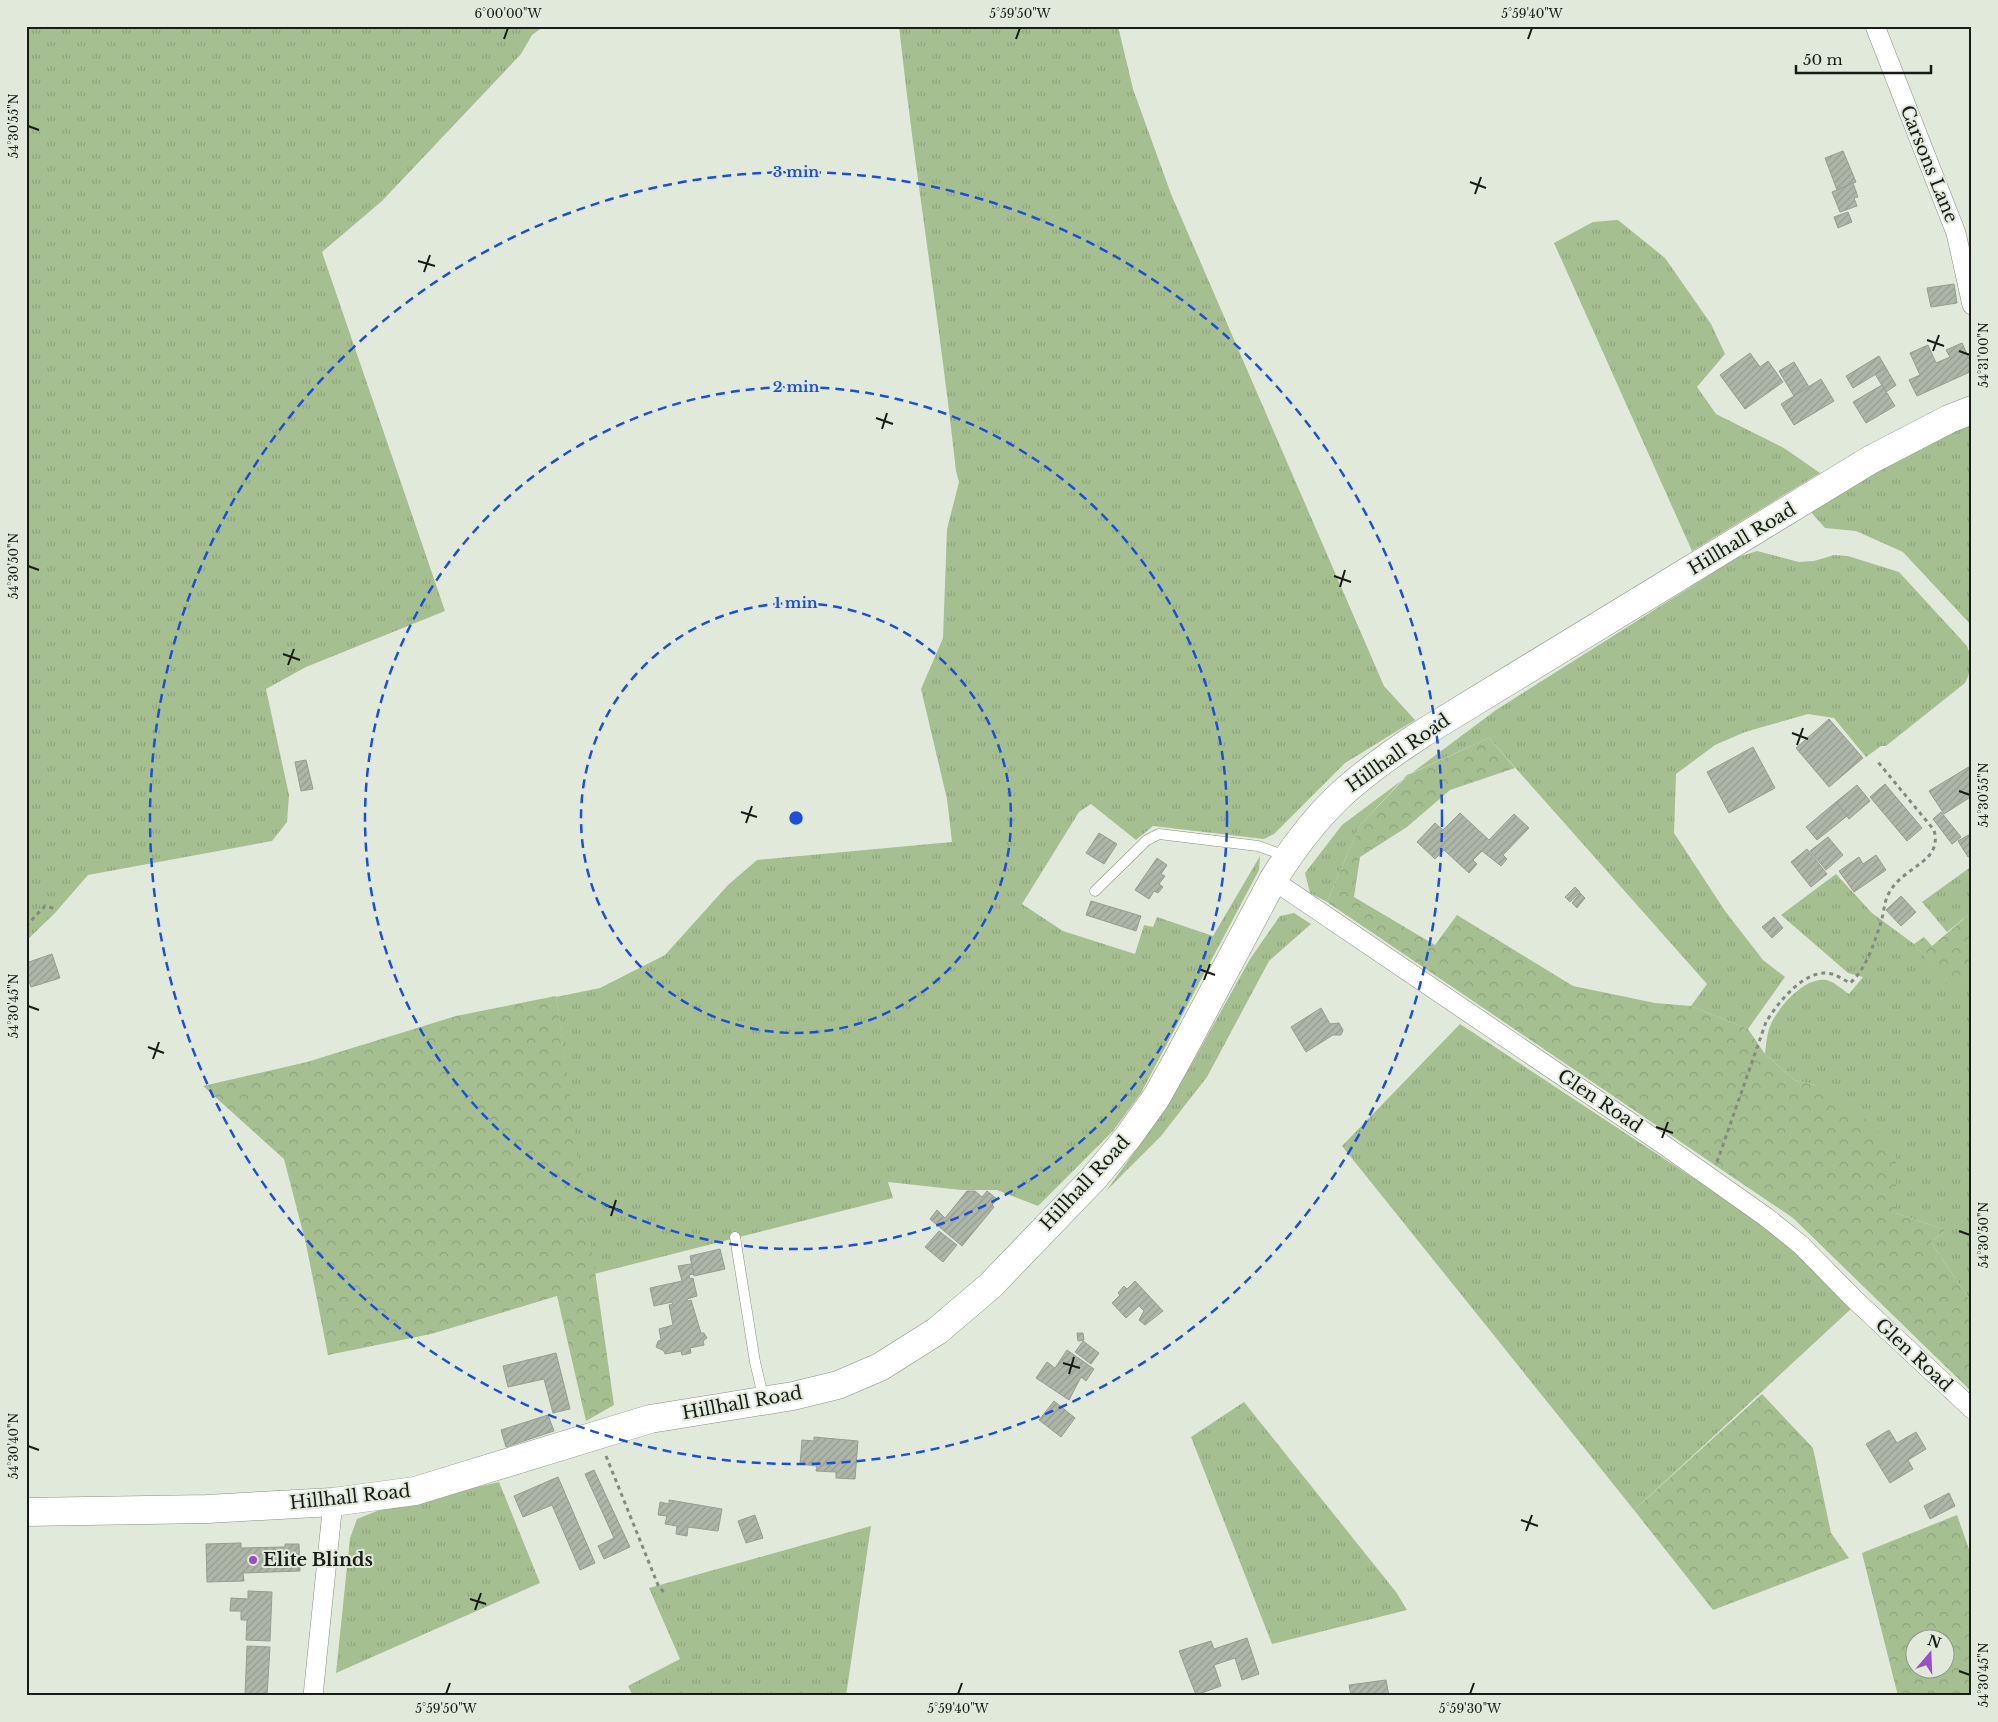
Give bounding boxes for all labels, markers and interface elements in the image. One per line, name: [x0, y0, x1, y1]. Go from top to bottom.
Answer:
text: 6°00'00"W: [474, 6, 542, 21]
text: 5°59'50"W: [989, 6, 1052, 21]
text: 5°59'40"W: [1501, 6, 1564, 21]
scale bar: [1796, 42, 1930, 74]
text: 50 m: [1803, 50, 1843, 69]
text: 54°30'55"N: [6, 93, 21, 158]
street label: Carsons Lane: [1895, 102, 1963, 226]
text: 3 min: [773, 162, 819, 181]
text: 54°31'00"N: [1976, 322, 1991, 388]
text: 2 min: [773, 377, 819, 396]
street label: Hillhall Road: [1684, 498, 1800, 580]
text: 54°30'50"N: [6, 532, 21, 599]
text: 1 min: [774, 593, 818, 612]
street label: Hillhall Road: [1342, 709, 1454, 797]
text: 54°30'55"N: [1976, 762, 1991, 827]
centre of rings: [787, 809, 805, 827]
text: 54°30'45"N: [6, 973, 21, 1038]
street label: Glen Road: [1554, 1065, 1646, 1137]
street label: Hillhall Road: [1035, 1131, 1135, 1235]
text: 54°30'50"N: [1976, 1201, 1991, 1268]
street label: Glen Road: [1871, 1314, 1957, 1396]
street label: Hillhall Road: [680, 1382, 804, 1424]
text: 54°30'40"N: [6, 1412, 21, 1479]
street label: Hillhall Road: [288, 1480, 412, 1514]
place label: Elite Blinds: [263, 1549, 373, 1571]
marker: Elite Blinds: [247, 1554, 259, 1566]
north arrow: [1906, 1630, 1956, 1680]
text: N: [1925, 1631, 1943, 1652]
text: 54°30'45"N: [1976, 1642, 1991, 1707]
text: 5°59'50"W: [415, 1701, 478, 1716]
text: 5°59'40"W: [927, 1701, 990, 1716]
text: 5°59'30"W: [1439, 1701, 1502, 1716]

